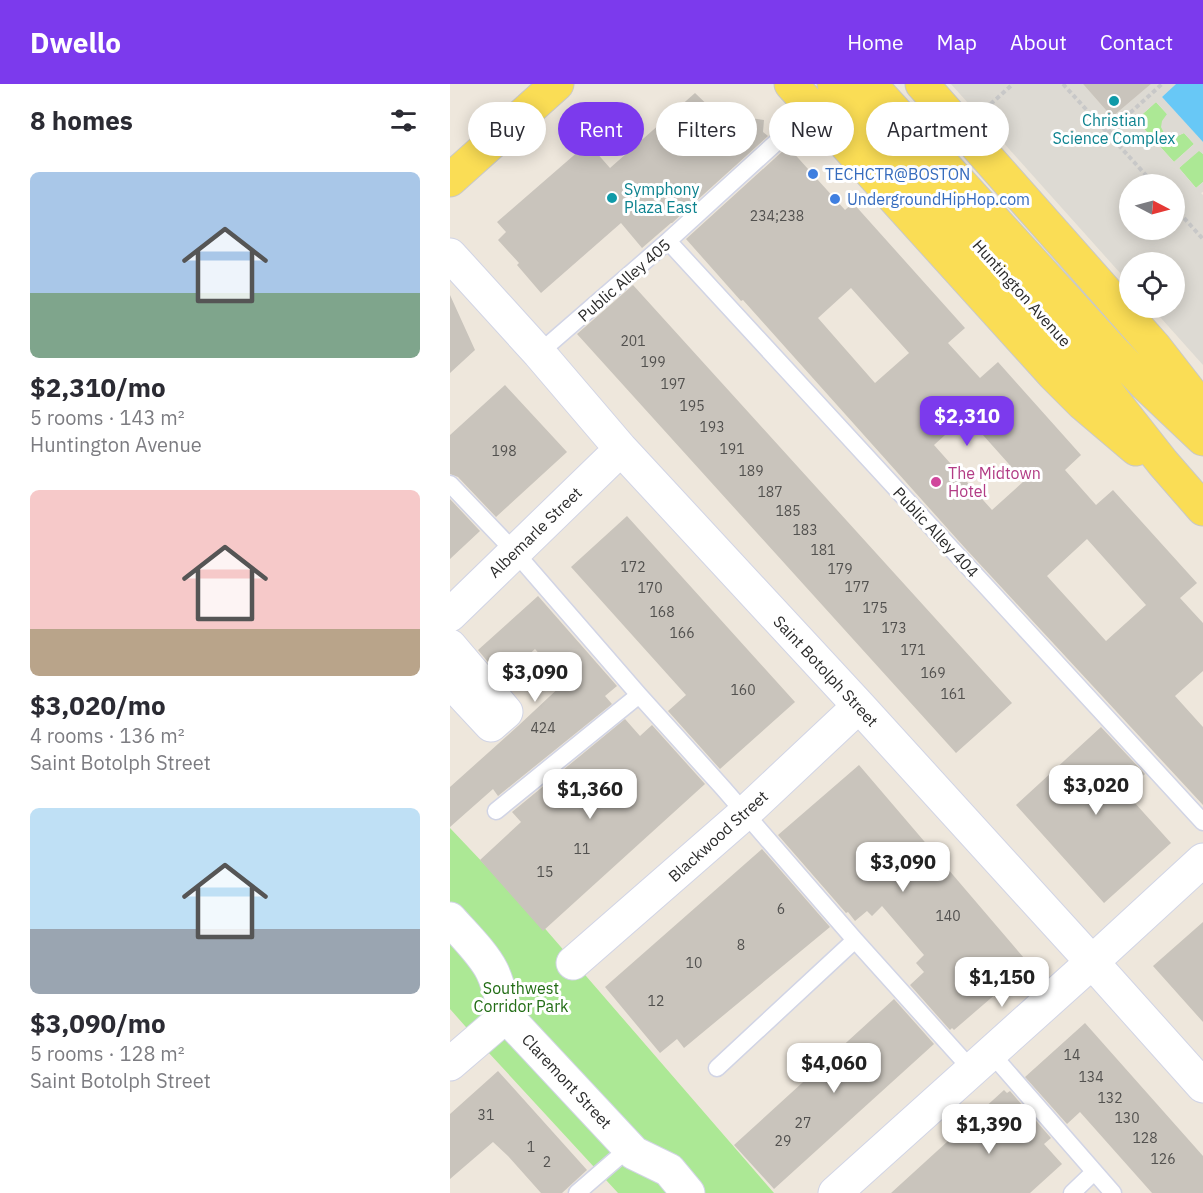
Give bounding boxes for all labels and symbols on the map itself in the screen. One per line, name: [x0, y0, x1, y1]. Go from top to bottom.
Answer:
marker: Christian Science Complex: [1107, 94, 1121, 108]
place label: Christian Science Complex: [1053, 110, 1175, 148]
place label: TECHCTR@BOSTON: [825, 164, 970, 184]
marker: TECHCTR@BOSTON: [806, 167, 820, 181]
north arrow: [1119, 174, 1185, 240]
place label: Symphony Plaza East: [624, 179, 700, 217]
place label: UndergroundHipHop.com: [847, 189, 1030, 209]
marker: Symphony Plaza East: [605, 191, 619, 205]
marker: UndergroundHipHop.com: [828, 192, 842, 206]
house number: 234;238: [750, 207, 804, 225]
street label: Public Alley 405: [574, 234, 674, 326]
street label: Huntington Avenue: [969, 235, 1076, 351]
house number: 201: [620, 332, 646, 350]
house number: 199: [640, 353, 666, 371]
house number: 197: [660, 375, 686, 393]
pin: $2,310: [918, 396, 1016, 447]
house number: 195: [679, 397, 705, 415]
house number: 193: [699, 418, 725, 436]
house number: 191: [719, 440, 745, 458]
house number: 198: [491, 442, 517, 460]
house number: 189: [738, 462, 764, 480]
place label: The Midtown Hotel: [948, 463, 1041, 501]
marker: The Midtown Hotel: [929, 475, 943, 489]
street label: Albemarle Street: [484, 482, 586, 582]
house number: 187: [757, 483, 783, 501]
street label: Public Alley 404: [889, 483, 983, 581]
house number: 185: [775, 502, 801, 520]
house number: 183: [792, 521, 818, 539]
house number: 181: [810, 541, 836, 559]
house number: 172: [620, 558, 646, 576]
house number: 179: [827, 560, 853, 578]
house number: 177: [844, 578, 870, 596]
house number: 170: [637, 579, 663, 597]
house number: 175: [862, 599, 888, 617]
house number: 168: [649, 603, 675, 621]
street label: Saint Botolph Street: [769, 611, 883, 731]
house number: 173: [881, 619, 907, 637]
house number: 166: [669, 624, 695, 642]
house number: 171: [900, 641, 926, 659]
pin: $3,090: [486, 652, 584, 703]
house number: 169: [920, 664, 946, 682]
house number: 160: [730, 681, 756, 699]
house number: 161: [940, 685, 966, 703]
house number: 424: [530, 719, 556, 737]
pin: $3,020: [1047, 765, 1145, 816]
pin: $1,360: [541, 769, 639, 820]
street label: Blackwood Street: [664, 786, 772, 886]
house number: 11: [574, 840, 590, 858]
pin: $3,090: [854, 842, 952, 893]
house number: 15: [537, 863, 553, 881]
house number: 6: [777, 900, 785, 918]
house number: 140: [935, 907, 961, 925]
house number: 8: [737, 936, 745, 954]
house number: 10: [686, 954, 702, 972]
pin: $1,150: [953, 957, 1051, 1008]
park label: Southwest Corridor Park: [474, 978, 569, 1016]
house number: 12: [648, 992, 664, 1010]
street label: Claremont Street: [518, 1029, 616, 1133]
pin: $4,060: [785, 1043, 883, 1094]
house number: 14: [1064, 1046, 1080, 1064]
house number: 134: [1078, 1068, 1104, 1086]
house number: 132: [1097, 1089, 1123, 1107]
pin: $1,390: [940, 1104, 1038, 1155]
house number: 31: [478, 1106, 494, 1124]
house number: 130: [1114, 1109, 1140, 1127]
house number: 27: [795, 1114, 811, 1132]
house number: 128: [1132, 1129, 1158, 1147]
house number: 29: [775, 1132, 791, 1150]
house number: 1: [527, 1138, 535, 1156]
house number: 126: [1150, 1150, 1176, 1168]
house number: 2: [543, 1153, 551, 1171]

